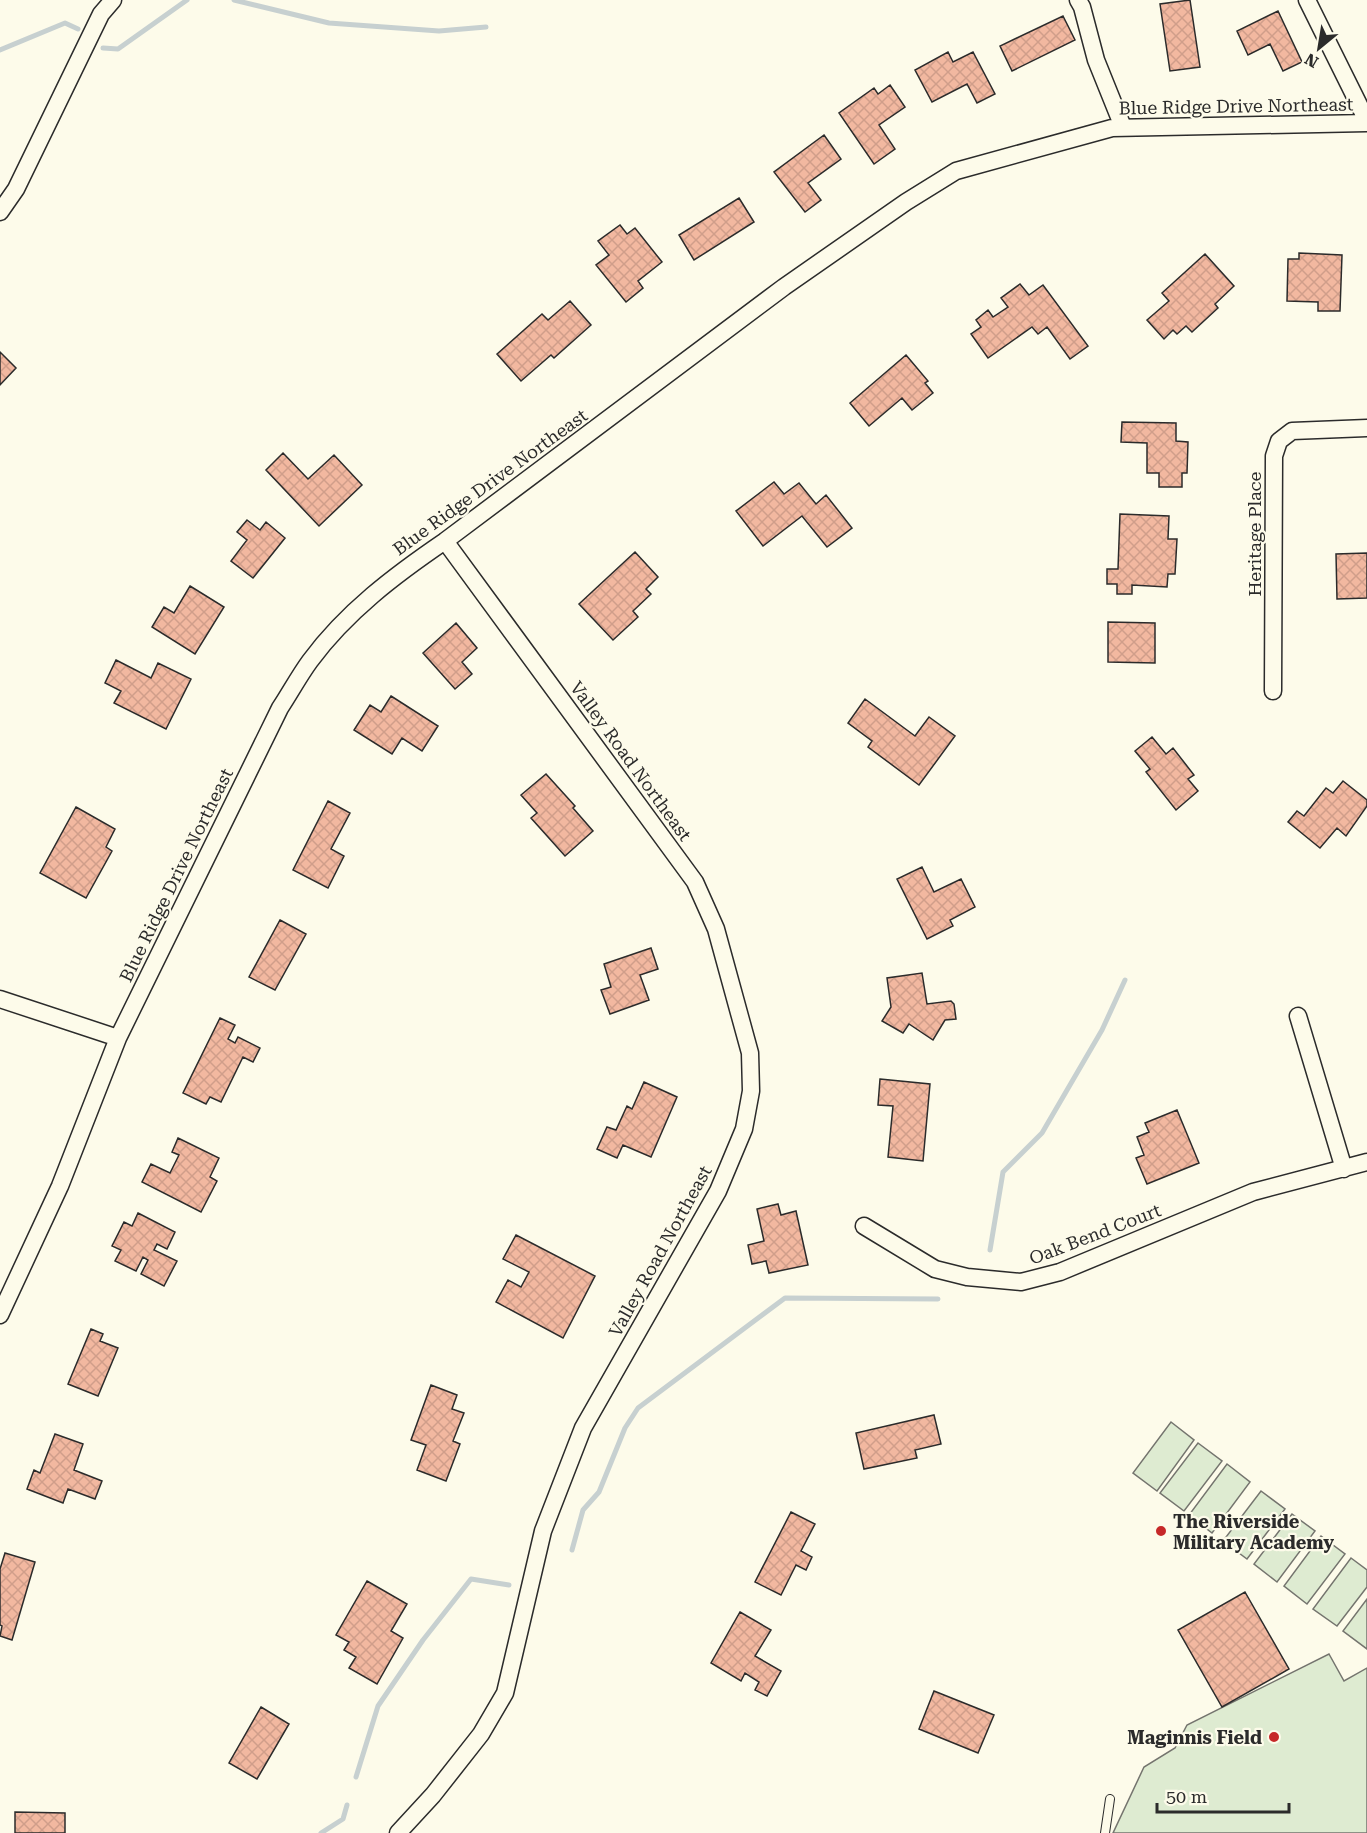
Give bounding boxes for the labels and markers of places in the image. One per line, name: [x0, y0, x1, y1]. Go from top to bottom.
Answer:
place label: The Riverside Military Academy: [1173, 1511, 1334, 1553]
marker: The Riverside Military Academy: [1154, 1524, 1168, 1538]
place label: Maginnis Field: [1127, 1727, 1262, 1748]
marker: Maginnis Field: [1267, 1730, 1281, 1744]

